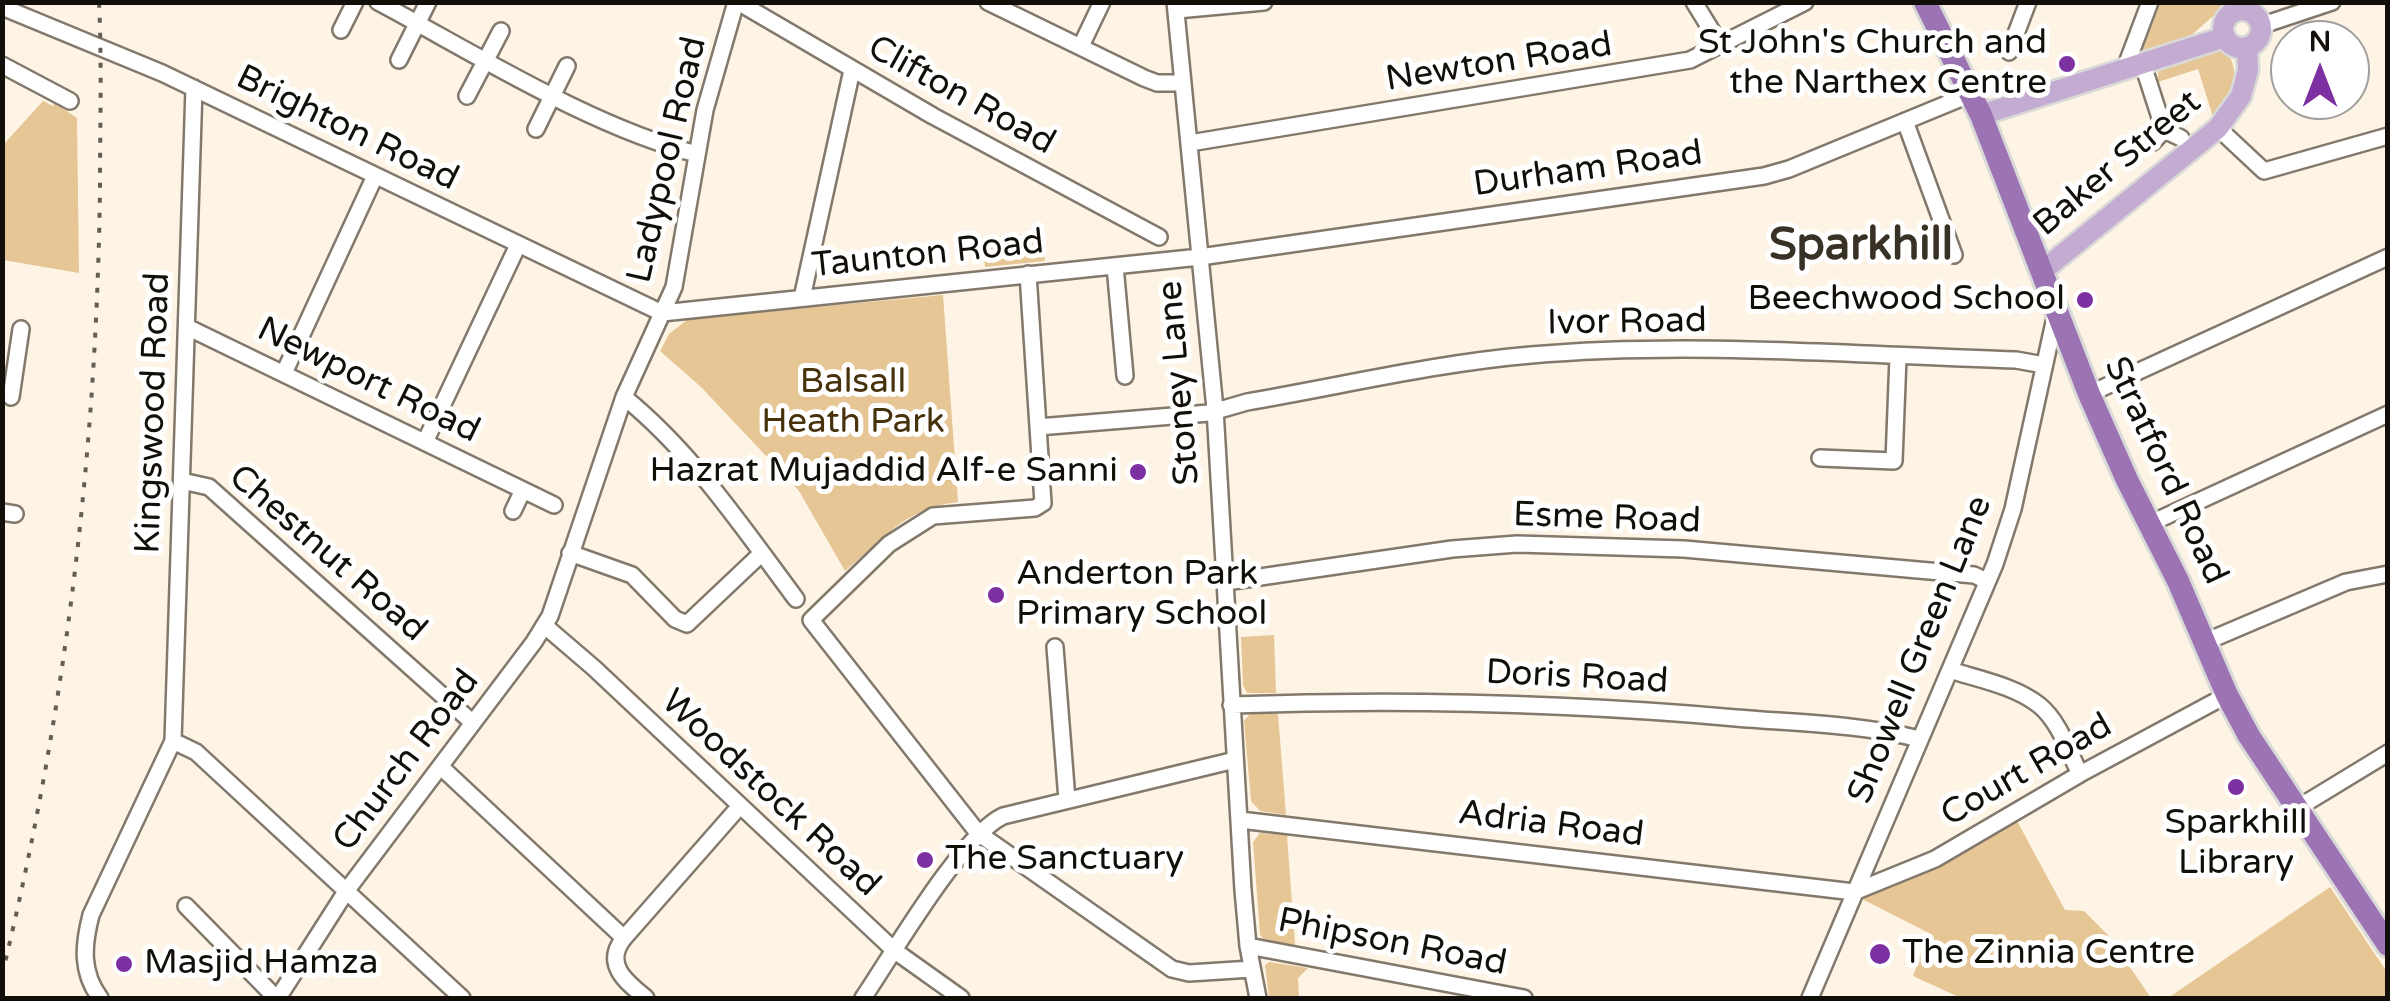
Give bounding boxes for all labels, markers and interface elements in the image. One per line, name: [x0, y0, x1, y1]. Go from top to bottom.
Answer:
north arrow: [2270, 20, 2370, 120]
place label: St John's Church and the Narthex Centre: [1698, 23, 2047, 105]
street label: Newton Road: [1383, 24, 1615, 102]
text: N: [2309, 25, 2331, 59]
street label: Clifton Road: [860, 27, 1062, 165]
street label: Ladypool Road: [619, 33, 717, 287]
marker: St John's Church and the Narthex Centre: [2056, 53, 2078, 75]
street label: Brighton Road: [229, 57, 465, 201]
street label: Baker Street: [2026, 82, 2210, 246]
street label: Durham Road: [1471, 133, 1705, 207]
district label: Sparkhill: [1769, 220, 1953, 274]
street label: Taunton Road: [810, 222, 1046, 288]
street label: Kingswood Road: [128, 272, 180, 554]
street label: Stoney Lane: [1150, 279, 1210, 487]
place label: Beechwood School: [1748, 279, 2065, 321]
marker: Beechwood School: [2074, 289, 2096, 311]
street label: Ivor Road: [1547, 301, 1707, 345]
street label: Newport Road: [250, 309, 486, 453]
street label: Stratford Road: [2094, 351, 2236, 591]
park label: Balsall Heath Park: [761, 362, 945, 444]
place label: Hazrat Mujaddid Alf-e Sanni: [649, 451, 1118, 493]
street label: Chestnut Road: [219, 457, 435, 651]
marker: Hazrat Mujaddid Alf-e Sanni: [1127, 461, 1149, 483]
street label: Showell Green Lane: [1840, 490, 2002, 810]
street label: Esme Road: [1512, 495, 1702, 543]
place label: Anderton Park Primary School: [1016, 554, 1267, 636]
marker: Anderton Park Primary School: [985, 584, 1007, 606]
street label: Doris Road: [1485, 652, 1669, 704]
street label: Church Road: [325, 662, 489, 860]
street label: Woodstock Road: [652, 682, 888, 906]
street label: Court Road: [1934, 705, 2120, 837]
marker: Sparkhill Library: [2225, 776, 2247, 798]
street label: Adria Road: [1456, 793, 1646, 857]
place label: Sparkhill Library: [2165, 803, 2307, 885]
place label: The Sanctuary: [945, 839, 1184, 881]
marker: The Sanctuary: [914, 849, 936, 871]
street label: Phipson Road: [1274, 900, 1510, 986]
place label: The Zinnia Centre: [1902, 933, 2195, 975]
marker: The Zinnia Centre: [1867, 941, 1893, 967]
place label: Masjid Hamza: [144, 943, 378, 985]
marker: Masjid Hamza: [113, 953, 135, 975]

